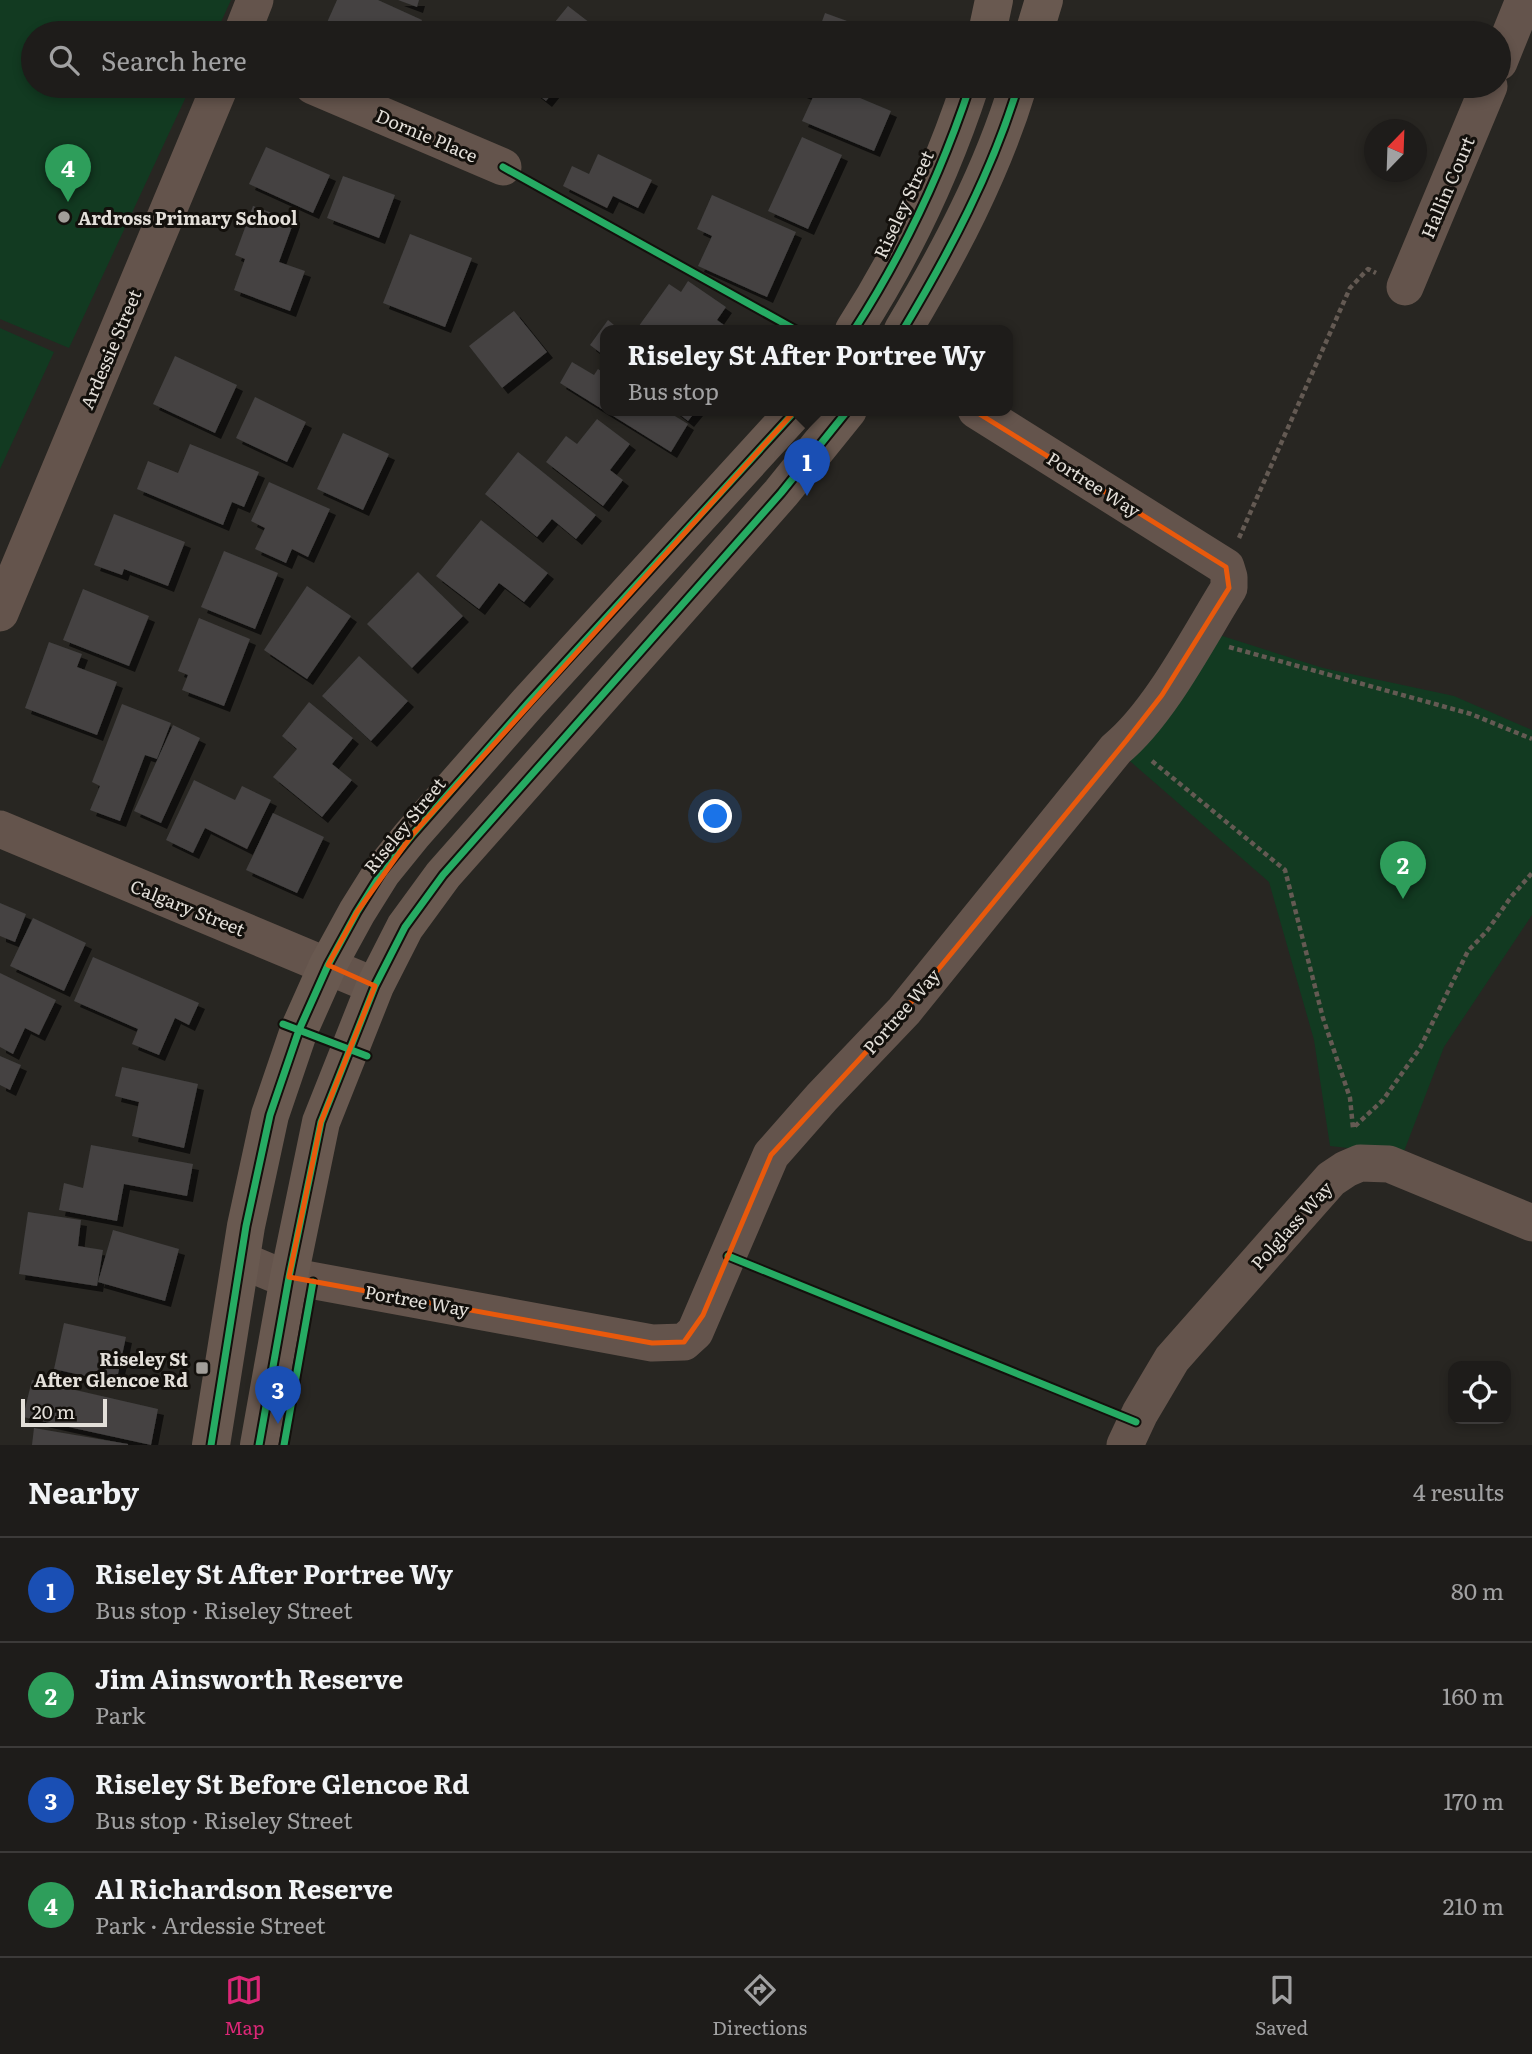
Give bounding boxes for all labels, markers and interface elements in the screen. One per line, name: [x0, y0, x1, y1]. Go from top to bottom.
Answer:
search box: [21, 21, 1511, 98]
text: Search here: [101, 40, 247, 79]
icon: search: [45, 41, 83, 79]
street label: Dornie Place: [372, 101, 482, 169]
north arrow: [1364, 119, 1427, 182]
street label: Hallin Court: [1413, 131, 1481, 242]
pin: 4: [45, 144, 91, 202]
street label: Riseley Street: [866, 145, 940, 263]
place label: Ardross Primary School: [78, 204, 298, 231]
marker: Ardross Primary School: [56, 209, 72, 225]
street label: Ardessie Street: [73, 284, 148, 413]
popup: [600, 325, 1013, 416]
text: Riseley St After Portree Wy: [627, 334, 986, 373]
text: Bus stop: [627, 373, 719, 407]
pin: 1: [784, 438, 830, 496]
street label: Portree Way: [1042, 445, 1147, 524]
street label: Riseley Street: [357, 771, 452, 879]
your location: [698, 799, 732, 833]
pin: 2: [1380, 841, 1426, 899]
street label: Calgary Street: [127, 872, 250, 943]
street label: Portree Way: [856, 962, 946, 1060]
street label: Polglass Way: [1244, 1174, 1339, 1275]
street label: Portree Way: [363, 1278, 472, 1323]
place label: Riseley St After Glencoe Rd: [34, 1345, 188, 1393]
marker: Riseley St After Glencoe Rd: [194, 1360, 210, 1376]
map controls: [1448, 1361, 1511, 1424]
button: locate: [1448, 1361, 1511, 1424]
pin: 3: [255, 1366, 301, 1424]
scale bar: [21, 1396, 107, 1428]
text: 20 m: [32, 1397, 75, 1425]
text: Nearby: [28, 1469, 139, 1513]
text: 4 results: [1413, 1474, 1504, 1508]
text: Riseley St After Portree Wy: [95, 1553, 453, 1592]
text: 1: [46, 1573, 56, 1607]
text: 80 m: [1451, 1573, 1504, 1607]
text: Bus stop · Riseley Street: [95, 1592, 352, 1626]
text: Jim Ainsworth Reserve: [95, 1658, 403, 1697]
text: 2: [45, 1678, 57, 1712]
text: 160 m: [1442, 1678, 1504, 1712]
text: Park: [95, 1697, 145, 1731]
text: Riseley St Before Glencoe Rd: [95, 1763, 469, 1802]
text: 3: [45, 1783, 57, 1817]
text: 170 m: [1443, 1783, 1504, 1817]
text: Bus stop · Riseley Street: [95, 1802, 352, 1836]
text: Al Richardson Reserve: [95, 1868, 393, 1907]
text: 4: [44, 1888, 58, 1922]
text: 210 m: [1443, 1888, 1504, 1922]
text: Park · Ardessie Street: [95, 1907, 326, 1941]
tab: Map: [224, 1971, 264, 2041]
tab: Directions: [712, 1971, 807, 2041]
tab: Saved: [1255, 1971, 1308, 2041]

